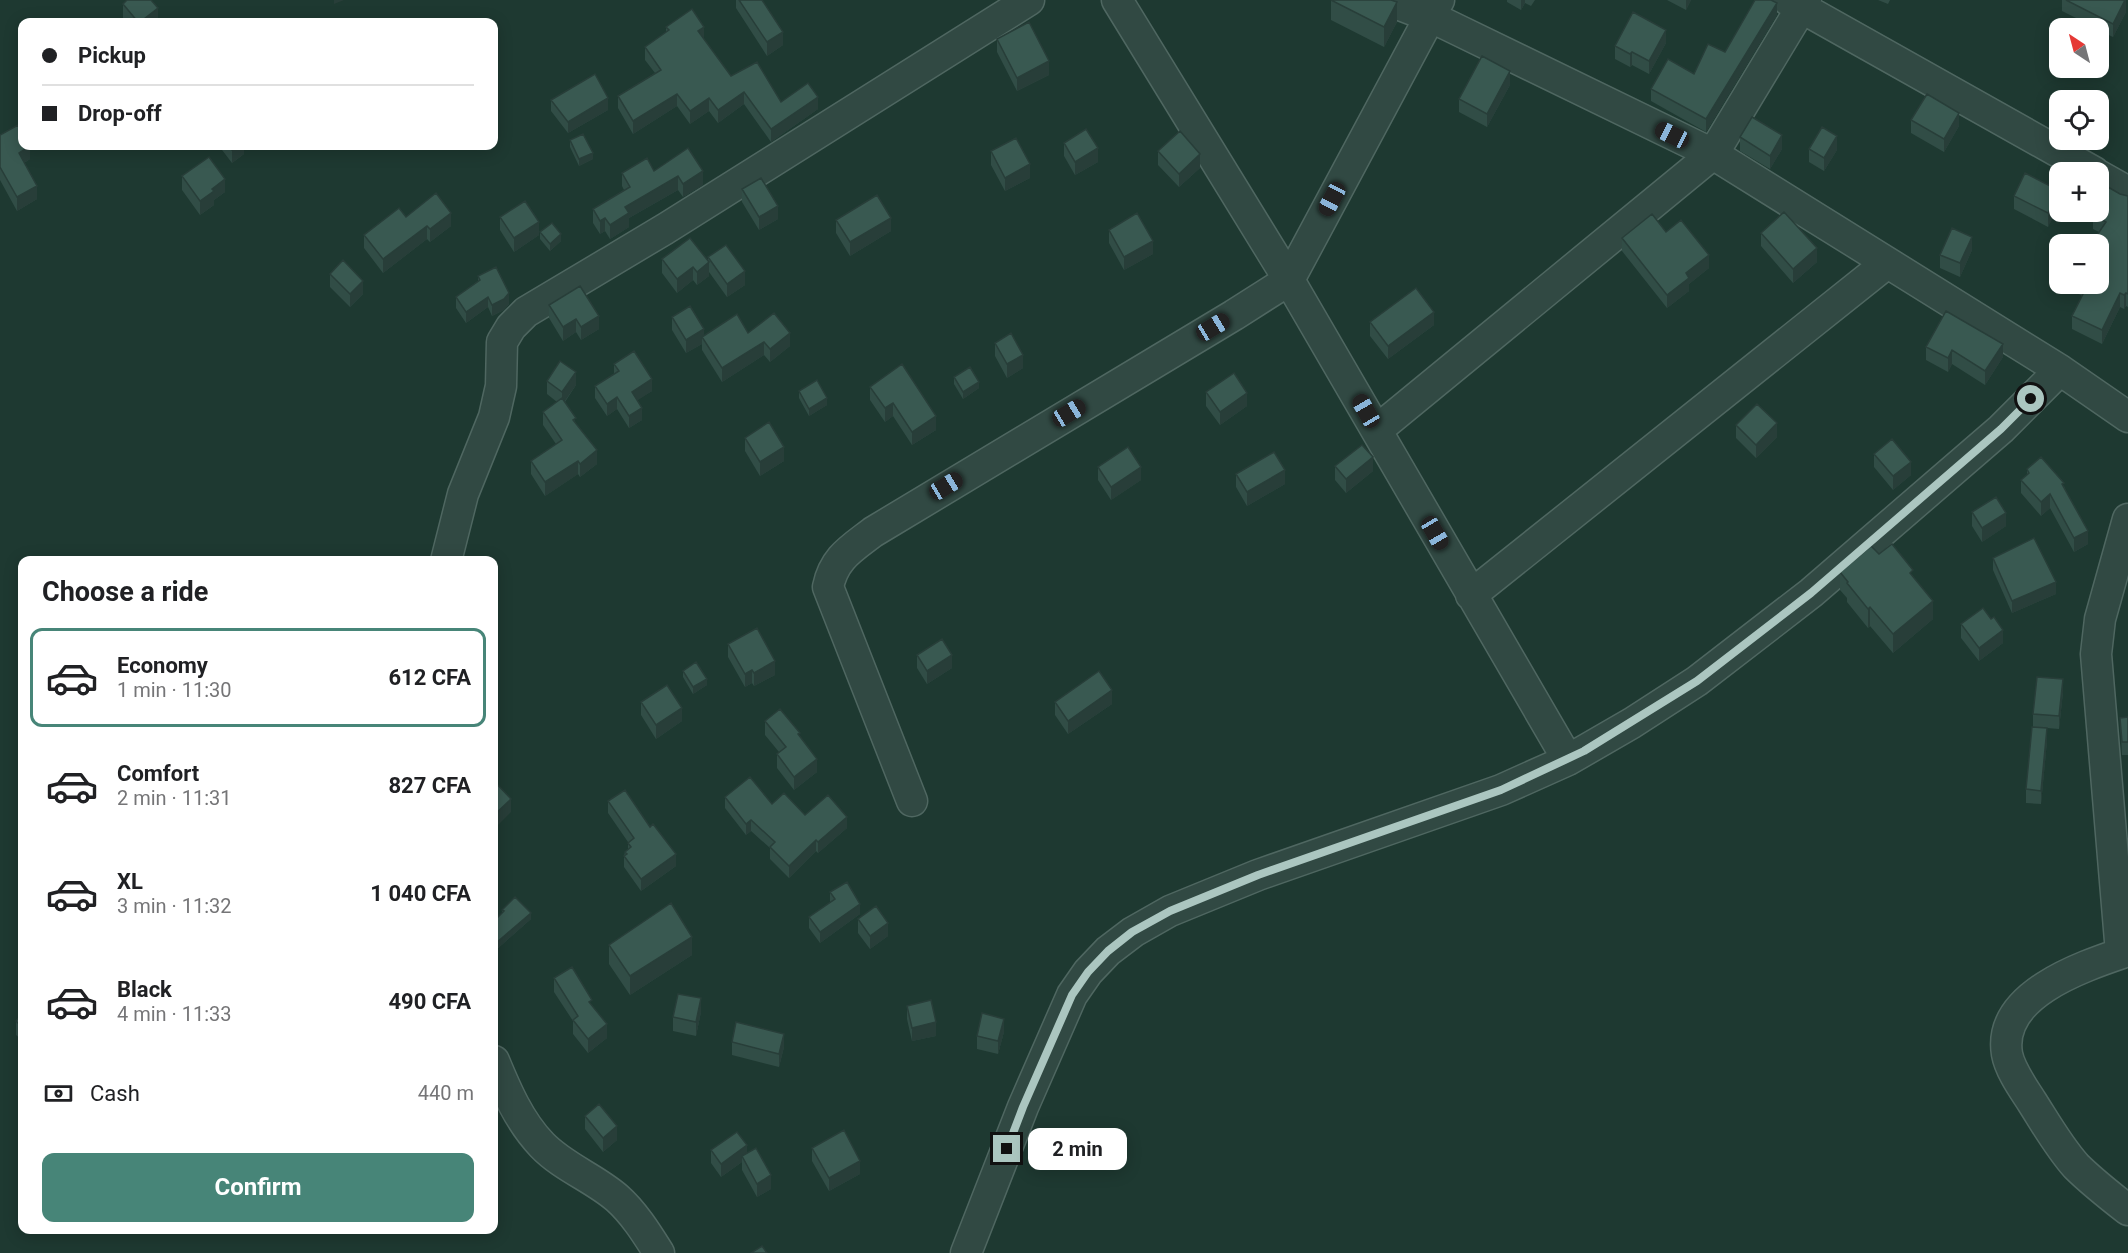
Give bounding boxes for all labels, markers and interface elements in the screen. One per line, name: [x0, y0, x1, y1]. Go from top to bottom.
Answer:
north arrow: [2049, 18, 2109, 78]
map controls: [2049, 18, 2109, 294]
text: Pickup: [78, 43, 146, 68]
button: locate: [2049, 90, 2109, 150]
text: Drop-off: [78, 101, 162, 126]
car: [1652, 119, 1692, 151]
button: +: [2049, 162, 2109, 222]
car: [1316, 179, 1348, 219]
button: −: [2049, 234, 2109, 294]
car: [1193, 310, 1233, 344]
route start: [2017, 385, 2044, 412]
car: [1349, 391, 1383, 431]
car: [1049, 396, 1089, 430]
car: [926, 469, 966, 503]
car: [1418, 513, 1452, 553]
text: Choose a ride: [42, 576, 208, 608]
icon: car: [45, 651, 99, 705]
text: Economy: [117, 653, 208, 678]
text: 612 CFA: [388, 665, 471, 690]
text: 1 min · 11:30: [117, 678, 232, 702]
icon: car: [45, 759, 99, 813]
text: Comfort: [117, 761, 199, 786]
text: 827 CFA: [388, 773, 471, 798]
text: 2 min · 11:31: [117, 786, 232, 810]
icon: car: [45, 867, 99, 921]
text: XL: [117, 869, 143, 894]
text: 1 040 CFA: [370, 881, 471, 906]
text: 3 min · 11:32: [117, 894, 232, 918]
icon: car: [45, 975, 99, 1029]
text: Black: [117, 977, 172, 1002]
text: 490 CFA: [388, 989, 471, 1014]
text: 4 min · 11:33: [117, 1002, 232, 1026]
icon: cash: [42, 1077, 75, 1110]
text: Cash: [90, 1081, 140, 1106]
text: 440 m: [418, 1081, 474, 1105]
callout: 2 min: [1028, 1128, 1127, 1170]
route end: [993, 1135, 1020, 1162]
text: 2 min: [1052, 1137, 1103, 1161]
button: Confirm: [42, 1153, 474, 1222]

